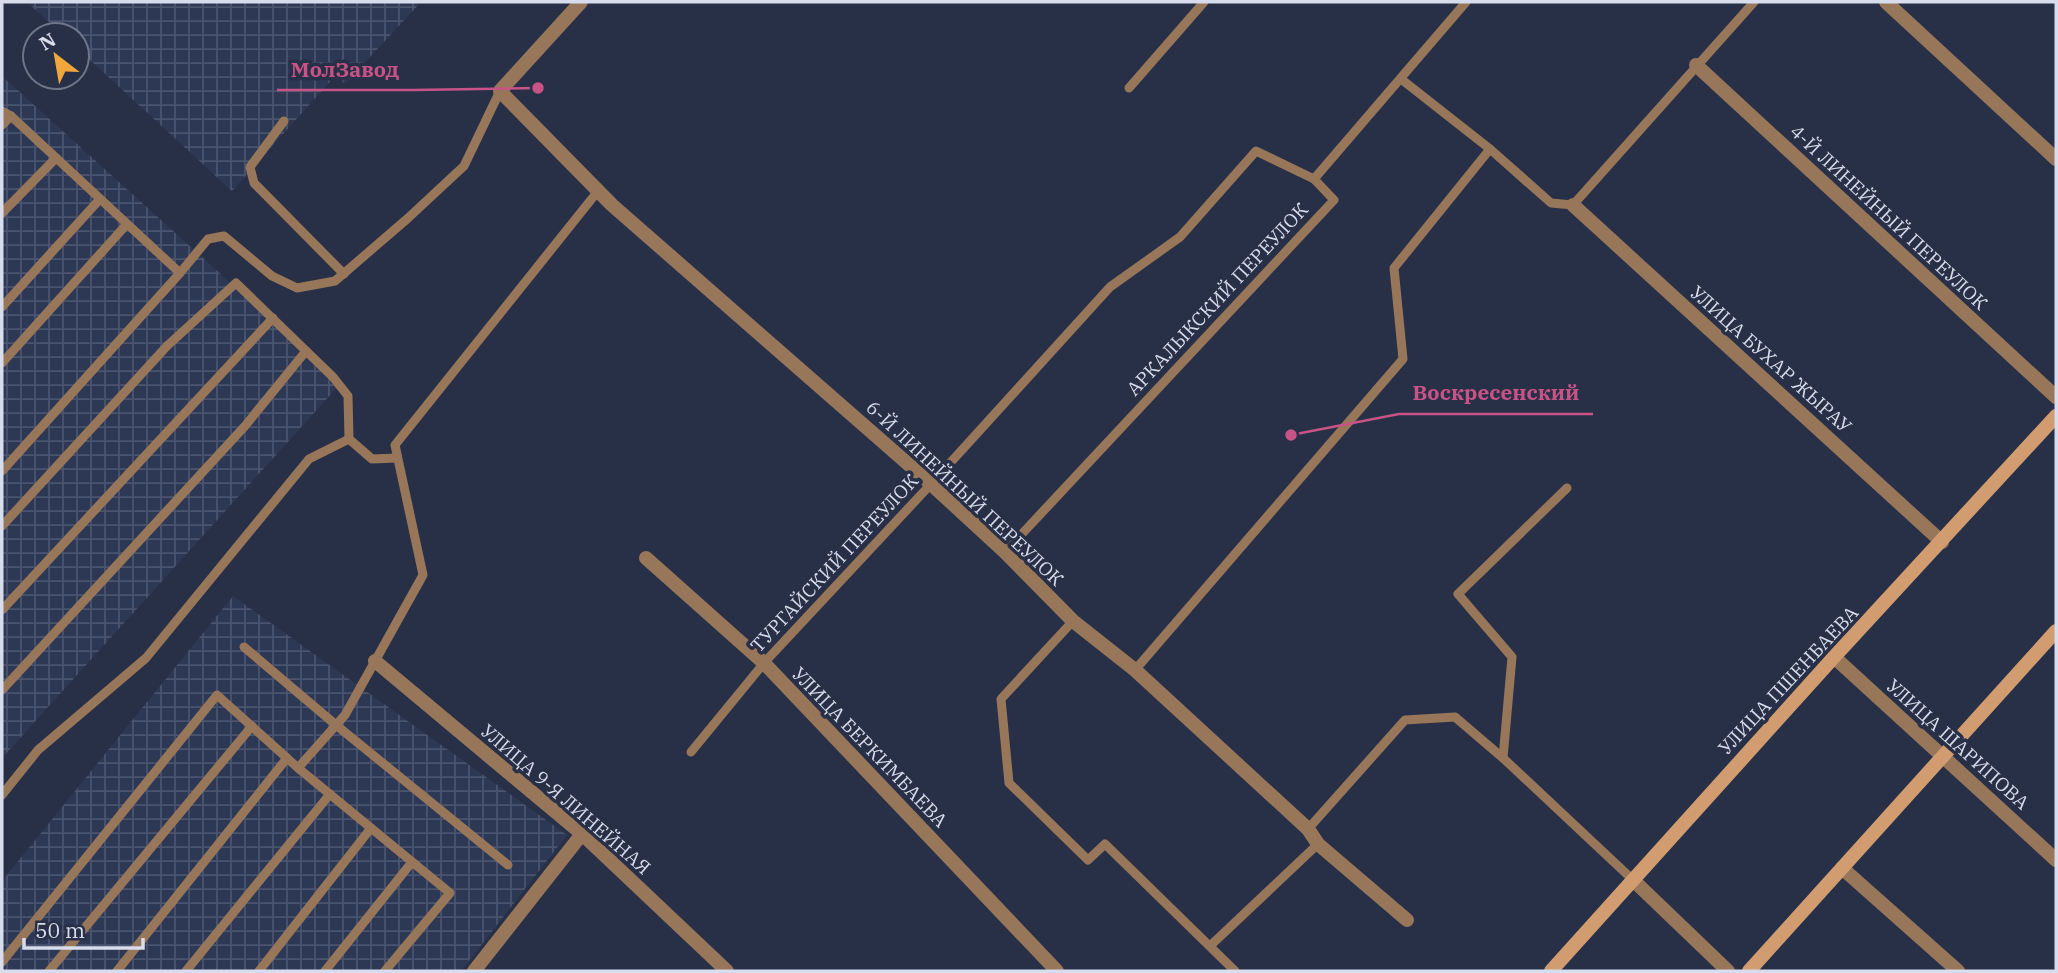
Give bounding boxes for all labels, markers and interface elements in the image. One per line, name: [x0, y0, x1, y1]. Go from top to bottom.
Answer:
north arrow: [21, 21, 91, 91]
text: N: [35, 27, 60, 56]
callout: МолЗавод: [277, 48, 413, 90]
text: МолЗавод: [291, 55, 400, 83]
street label: 4-Й ЛИНЕЙНЫЙ ПЕРЕУЛОК: [1785, 119, 1993, 315]
street label: АРКАЛЫКСКИЙ ПЕРЕУЛОК: [1121, 197, 1313, 401]
street label: УЛИЦА БУХАР ЖЫРАУ: [1685, 280, 1857, 438]
callout: Воскресенский: [1399, 372, 1593, 414]
text: Воскресенский: [1413, 378, 1579, 406]
street label: 6-Й ЛИНЕЙНЫЙ ПЕРЕУЛОК: [861, 395, 1069, 591]
street label: ТУРГАЙСКИЙ ПЕРЕУЛОК: [745, 469, 923, 657]
street label: УЛИЦА ПШЕНБАЕВА: [1713, 601, 1863, 759]
street label: УЛИЦА БЕРКИМБАЕВА: [787, 662, 953, 832]
street label: УЛИЦА ШАРИПОВА: [1882, 674, 2034, 814]
street label: УЛИЦА 9-Я ЛИНЕЙНАЯ: [476, 719, 656, 879]
scale bar: [24, 906, 144, 950]
text: 50 m: [35, 916, 85, 944]

